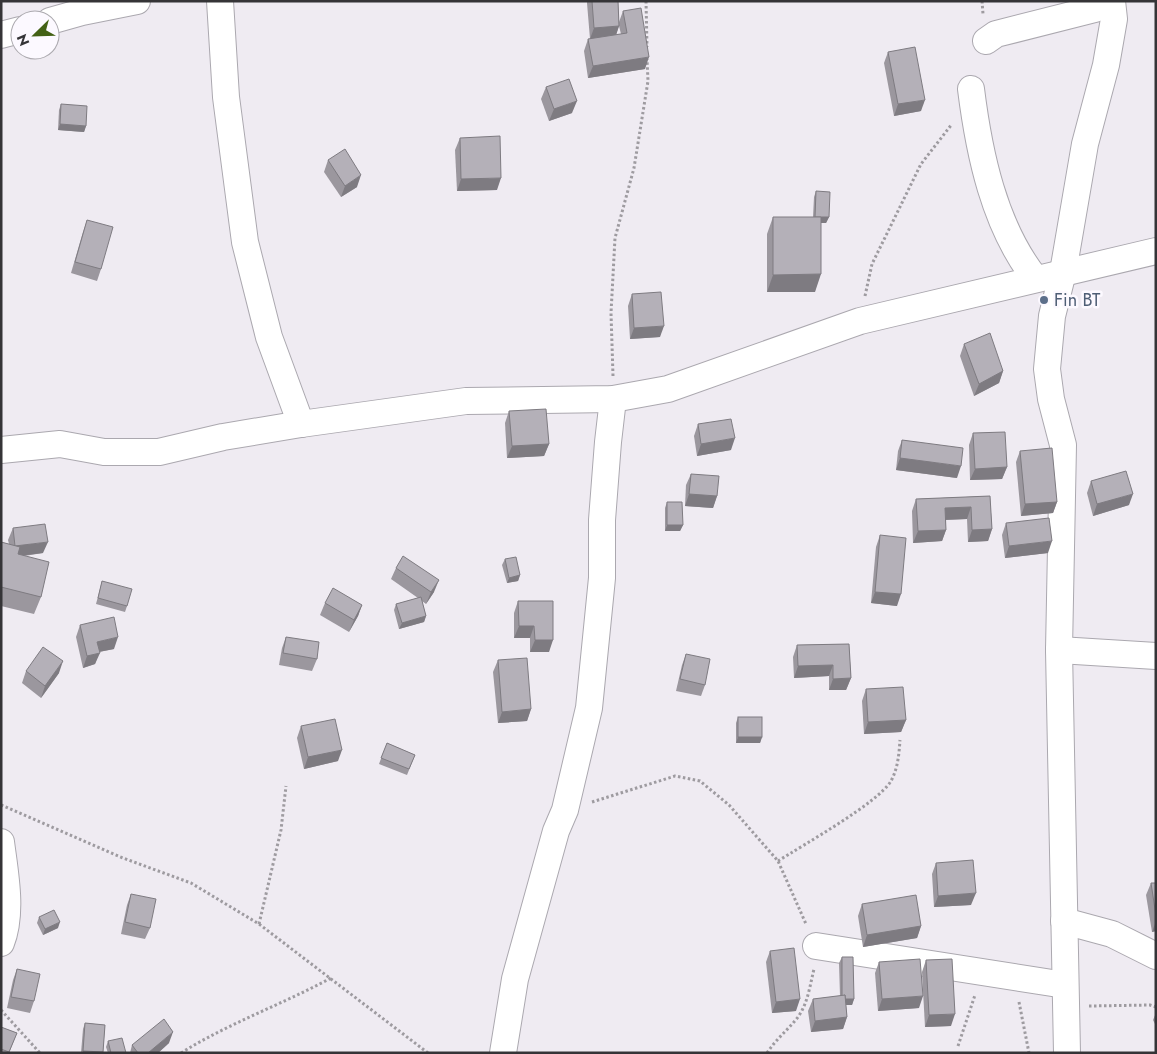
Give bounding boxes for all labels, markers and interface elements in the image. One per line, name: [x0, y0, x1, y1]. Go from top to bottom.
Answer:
north arrow: [10, 10, 60, 60]
text: N: [12, 31, 34, 49]
place label: Fin BT: [1054, 287, 1101, 313]
marker: Fin BT: [1038, 294, 1050, 306]

